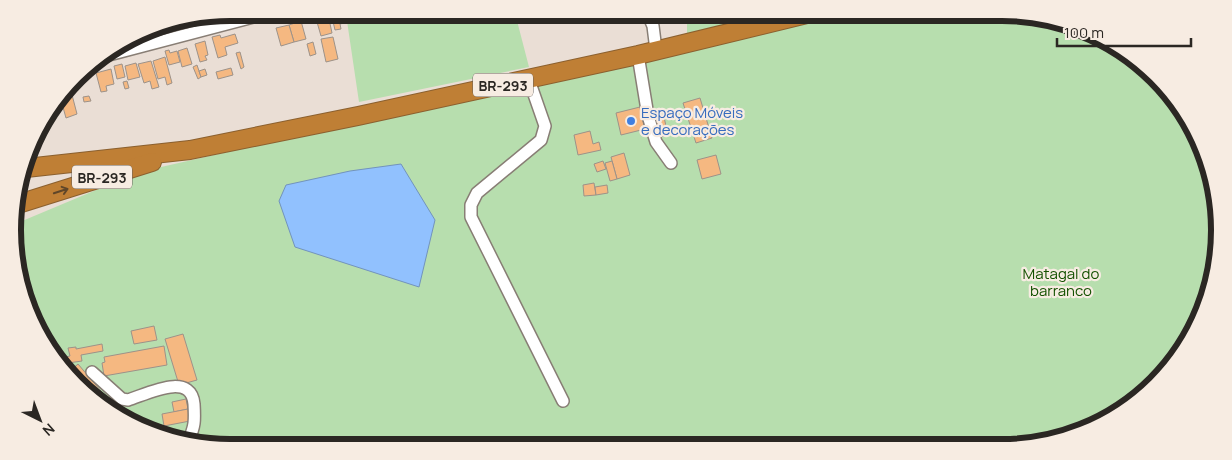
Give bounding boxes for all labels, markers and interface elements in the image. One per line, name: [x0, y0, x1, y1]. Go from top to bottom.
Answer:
scale bar: [1057, 15, 1191, 47]
text: 100 m: [1064, 22, 1104, 43]
road number: BR-293: [473, 74, 533, 96]
place label: Espaço Móveis e decorações: [641, 102, 743, 140]
marker: Espaço Móveis e decorações: [625, 115, 637, 127]
road number: BR-293: [72, 166, 132, 188]
one-way arrow: [53, 185, 69, 195]
park label: Matagal do barranco: [1023, 263, 1099, 301]
north arrow: [15, 395, 65, 445]
text: N: [39, 420, 59, 440]

